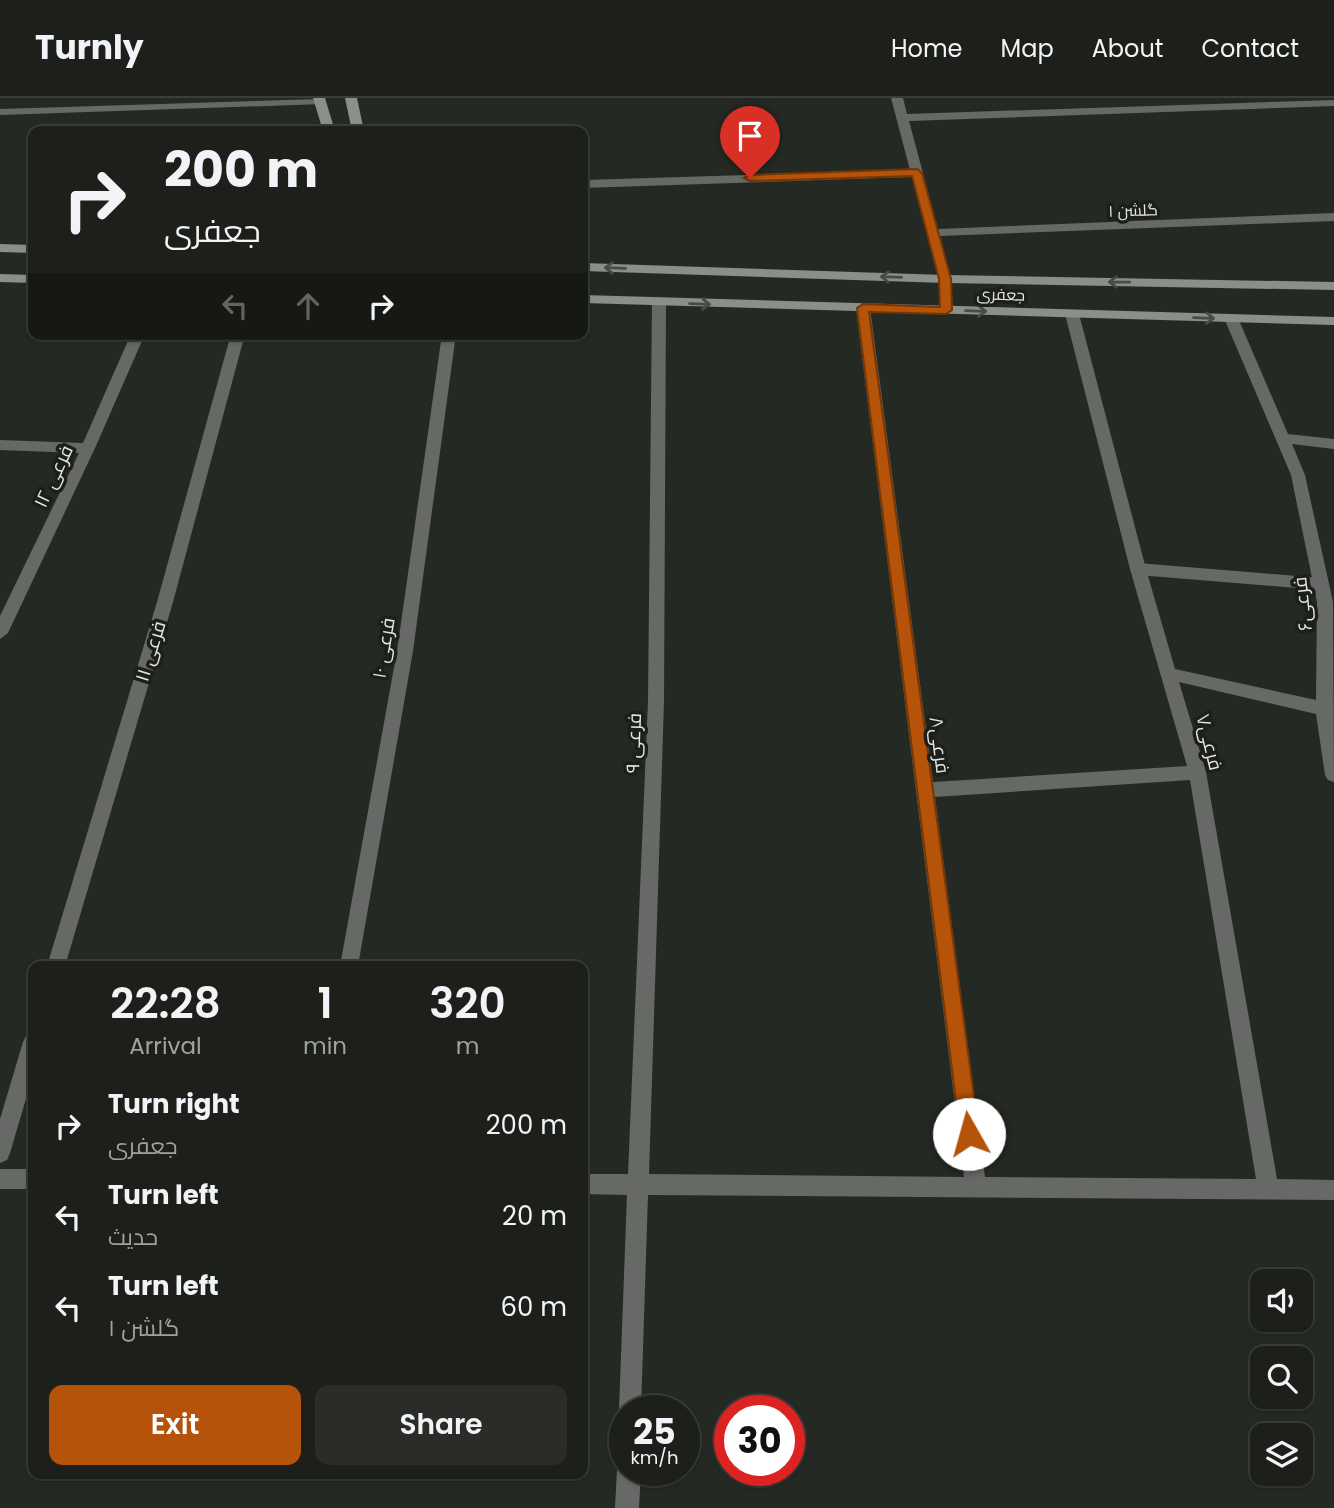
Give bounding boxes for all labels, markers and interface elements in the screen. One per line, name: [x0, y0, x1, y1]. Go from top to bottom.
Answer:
text: Turnly: [35, 24, 144, 71]
text: Home: [891, 32, 963, 65]
text: Map: [1001, 32, 1054, 65]
text: About: [1092, 32, 1163, 65]
text: Contact: [1201, 32, 1299, 65]
pin: [720, 106, 780, 178]
icon: arrive: [731, 117, 769, 155]
text: 200 m: [164, 136, 318, 204]
icon: right: [49, 154, 140, 245]
street label: گلشن ۱: [1108, 198, 1158, 223]
text: جعفری: [164, 208, 261, 253]
one-way arrow: [604, 262, 627, 275]
one-way arrow: [880, 271, 903, 284]
one-way arrow: [1108, 275, 1131, 289]
street label: جعفری: [976, 282, 1026, 307]
icon: left: [216, 287, 254, 325]
icon: ahead: [289, 287, 327, 325]
icon: right: [362, 287, 400, 325]
one-way arrow: [688, 297, 711, 310]
one-way arrow: [965, 305, 988, 318]
one-way arrow: [1192, 311, 1215, 324]
street label: فرعی ۱۲: [27, 440, 80, 512]
street label: فرعی۶: [1286, 575, 1319, 632]
street label: فرعی ۱۰: [365, 616, 402, 680]
street label: فرعی ۱۱: [128, 618, 172, 685]
street label: فرعی۷: [1190, 711, 1230, 773]
street label: فرعی ۹: [619, 712, 648, 774]
street label: فرعی۸: [923, 715, 956, 775]
text: 22:28: [110, 974, 221, 1033]
text: 1: [317, 974, 333, 1033]
text: 320: [429, 974, 506, 1033]
text: Arrival: [129, 1030, 202, 1062]
text: min: [303, 1030, 347, 1062]
text: m: [456, 1030, 479, 1062]
text: Turn right: [108, 1086, 240, 1122]
position arrow: [932, 1097, 1006, 1171]
icon: right: [49, 1107, 87, 1145]
text: 200 m: [486, 1107, 567, 1143]
text: جعفری: [108, 1130, 178, 1162]
text: Turn left: [108, 1177, 219, 1213]
icon: left: [49, 1198, 87, 1236]
text: 20 m: [502, 1198, 567, 1234]
text: حدیث: [108, 1221, 158, 1253]
text: Turn left: [108, 1268, 219, 1304]
map controls: [1250, 1269, 1313, 1486]
button: sound: [1250, 1269, 1313, 1332]
icon: left: [49, 1289, 87, 1327]
text: 60 m: [500, 1289, 567, 1325]
text: گلشن ۱: [108, 1312, 179, 1344]
button: search: [1250, 1346, 1313, 1409]
button: Exit: [49, 1385, 301, 1465]
button: Share: [315, 1385, 567, 1465]
speed limit sign: 30: [714, 1395, 805, 1486]
text: 25: [633, 1407, 676, 1456]
button: layers: [1250, 1423, 1313, 1486]
text: km/h: [631, 1445, 678, 1470]

